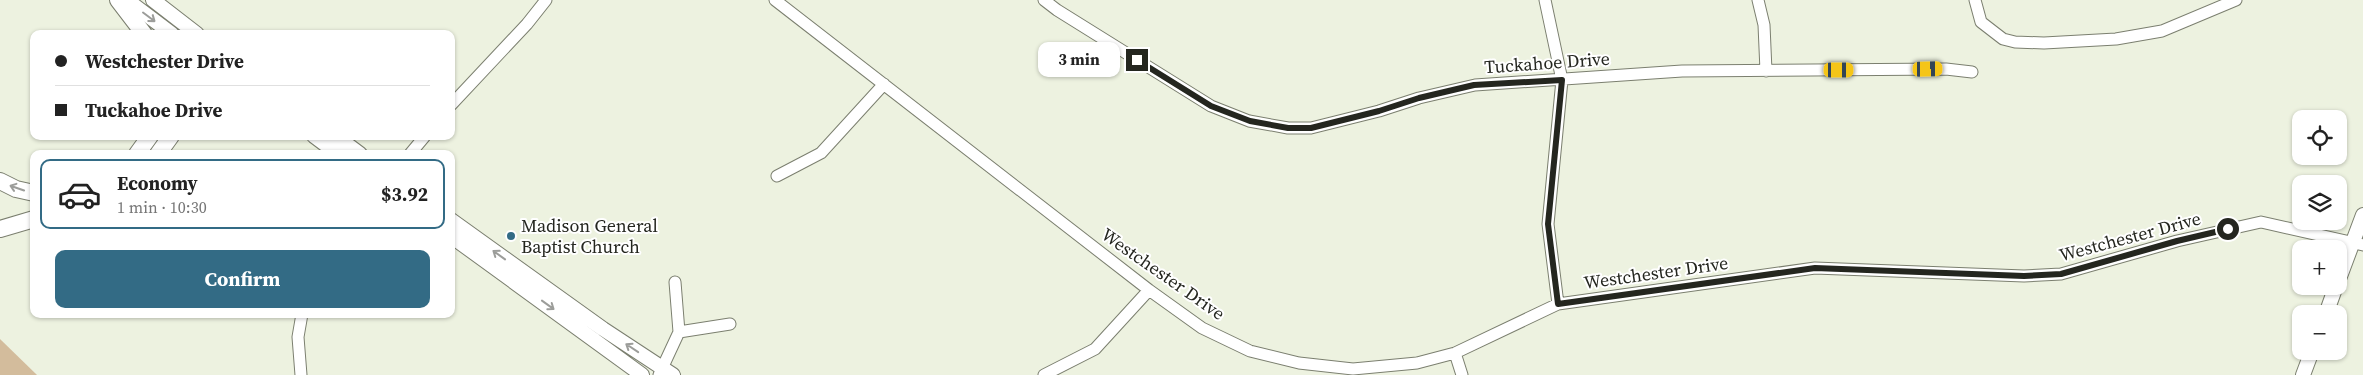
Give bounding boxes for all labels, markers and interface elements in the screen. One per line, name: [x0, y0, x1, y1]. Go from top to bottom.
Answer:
one-way arrow: [142, 12, 156, 22]
callout: 3 min: [1037, 42, 1120, 78]
street label: Tuckahoe Drive: [1483, 46, 1611, 79]
text: Westchester Drive: [85, 48, 244, 74]
text: 3 min: [1058, 48, 1100, 70]
route end: [1126, 49, 1148, 71]
car: [1912, 61, 1943, 77]
car: [1824, 63, 1854, 78]
text: Tuckahoe Drive: [85, 97, 222, 123]
map controls: [2292, 110, 2347, 360]
button: locate: [2292, 110, 2347, 165]
text: Economy: [117, 170, 198, 196]
icon: car: [57, 172, 102, 217]
button: layers: [2292, 175, 2347, 230]
text: $3.92: [381, 181, 428, 207]
one-way arrow: [9, 183, 25, 192]
text: 1 min · 10:30: [117, 196, 207, 218]
street label: Westchester Drive: [2056, 206, 2203, 267]
place label: Madison General Baptist Church: [521, 213, 658, 259]
route start: [2217, 218, 2239, 240]
street label: Westchester Drive: [1097, 222, 1230, 326]
marker: Madison General Baptist Church: [505, 230, 517, 242]
button: +: [2292, 240, 2347, 295]
button: Confirm: [55, 250, 430, 308]
one-way arrow: [492, 250, 506, 260]
street label: Westchester Drive: [1582, 250, 1730, 295]
one-way arrow: [540, 300, 554, 310]
button: −: [2292, 305, 2347, 360]
one-way arrow: [625, 343, 639, 354]

